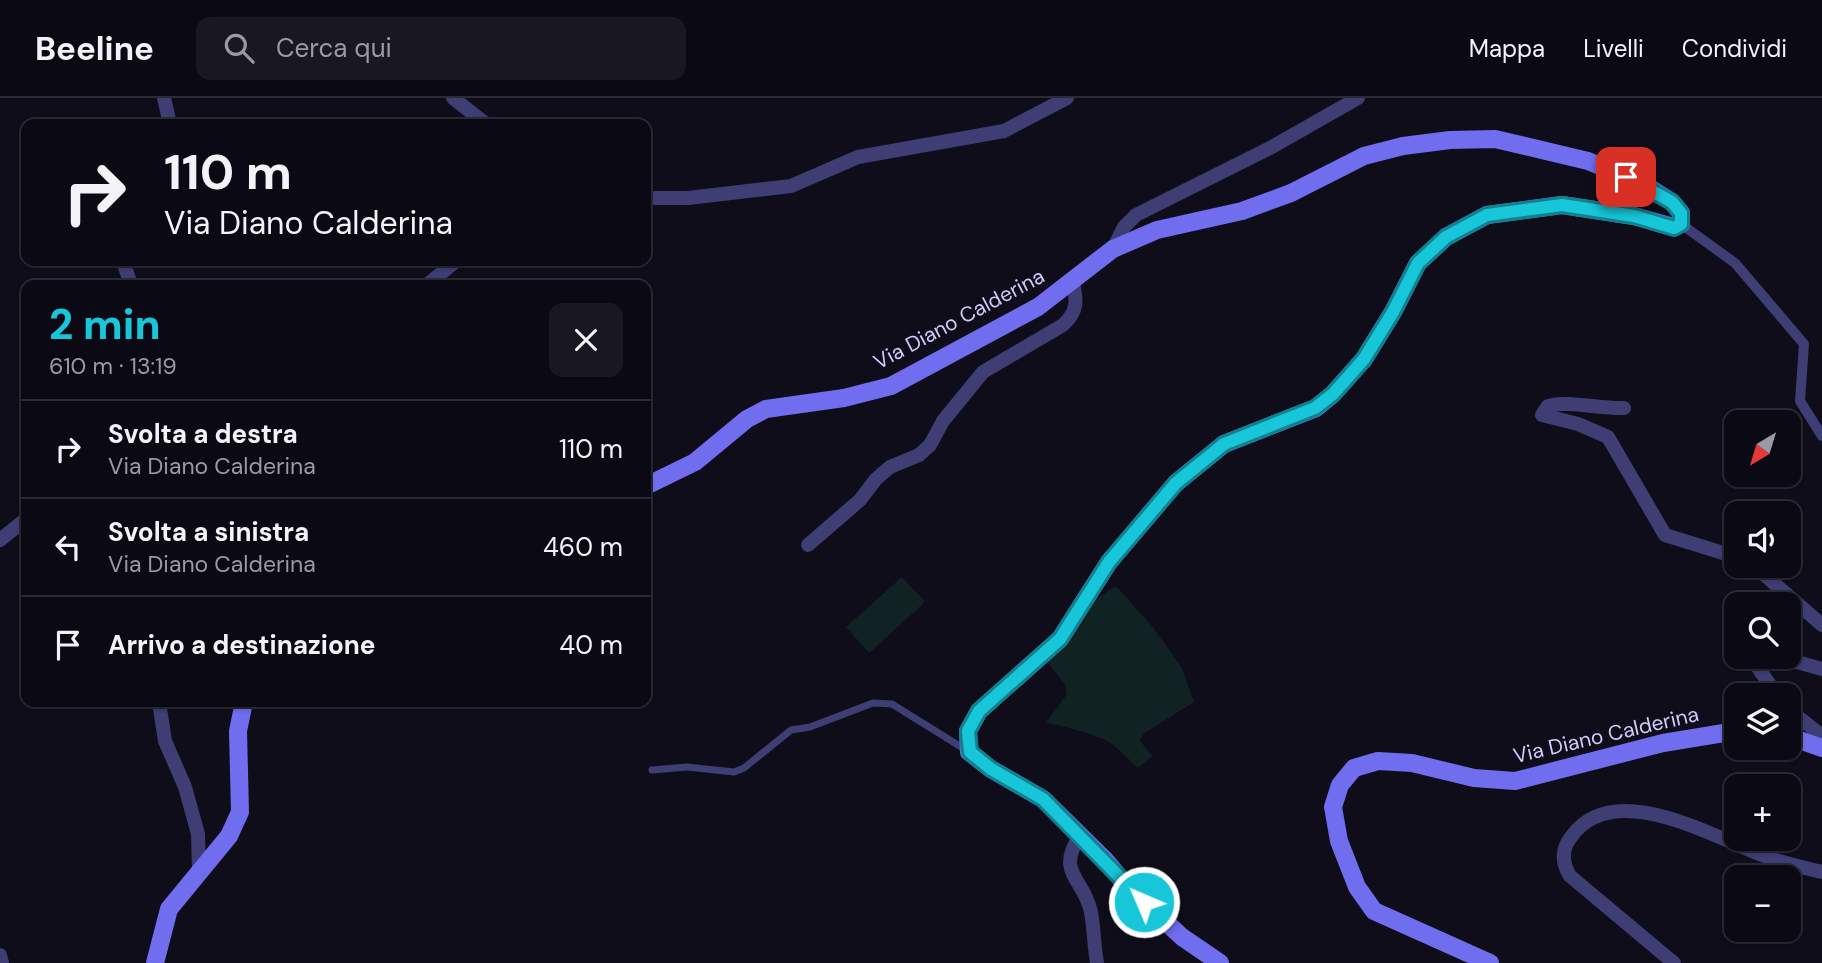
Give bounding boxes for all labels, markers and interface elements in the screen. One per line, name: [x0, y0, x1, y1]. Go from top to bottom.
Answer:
search box: [196, 17, 686, 80]
text: Beeline: [35, 27, 154, 70]
icon: search: [220, 29, 258, 67]
text: Cerca qui: [276, 31, 392, 65]
text: Mappa: [1469, 33, 1545, 64]
text: Livelli: [1583, 33, 1644, 64]
text: Condividi: [1682, 33, 1787, 64]
text: 110 m: [164, 140, 292, 204]
icon: right: [49, 147, 140, 238]
pin: [1596, 147, 1656, 207]
icon: arrive: [1607, 158, 1645, 196]
text: Via Diano Calderina: [164, 202, 453, 244]
street label: Via Diano Calderina: [869, 262, 1049, 376]
text: 2 min: [49, 297, 160, 352]
button: close: [549, 303, 623, 377]
text: 610 m · 13:19: [49, 351, 177, 381]
north arrow: [1724, 410, 1801, 486]
map controls: [1724, 410, 1801, 942]
text: Svolta a destra: [108, 417, 298, 451]
icon: right: [49, 430, 87, 468]
text: 110 m: [559, 432, 623, 466]
text: Via Diano Calderina: [108, 451, 316, 481]
button: sound: [1724, 501, 1801, 578]
text: Svolta a sinistra: [108, 515, 309, 549]
icon: left: [49, 528, 87, 566]
text: 460 m: [543, 530, 623, 564]
text: Via Diano Calderina: [108, 549, 316, 579]
button: search: [1724, 592, 1801, 669]
icon: arrive: [49, 626, 87, 664]
text: Arrivo a destinazione: [108, 628, 375, 662]
text: 40 m: [559, 628, 623, 662]
button: layers: [1724, 683, 1801, 760]
street label: Via Diano Calderina: [1510, 700, 1702, 770]
button: +: [1724, 774, 1801, 851]
position arrow: [1107, 865, 1181, 939]
button: −: [1724, 865, 1801, 942]

